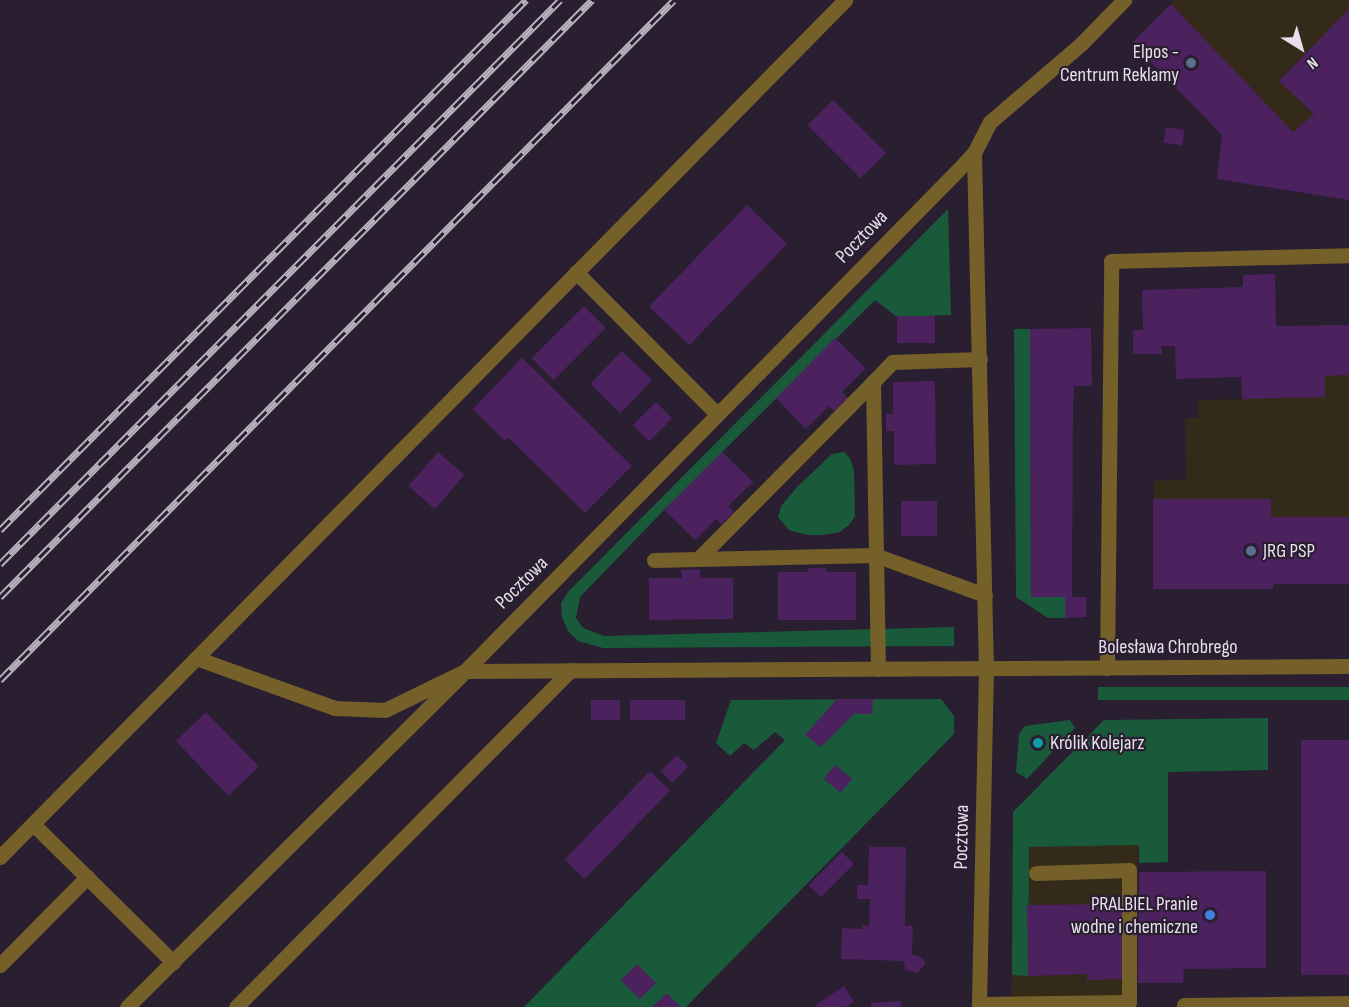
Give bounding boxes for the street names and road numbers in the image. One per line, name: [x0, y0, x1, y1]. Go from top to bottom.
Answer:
street label: Pocztowa: [831, 205, 893, 269]
street label: Pocztowa: [491, 552, 553, 614]
street label: Bolesława Chrobrego: [1098, 635, 1238, 659]
street label: Pocztowa: [949, 804, 975, 870]

